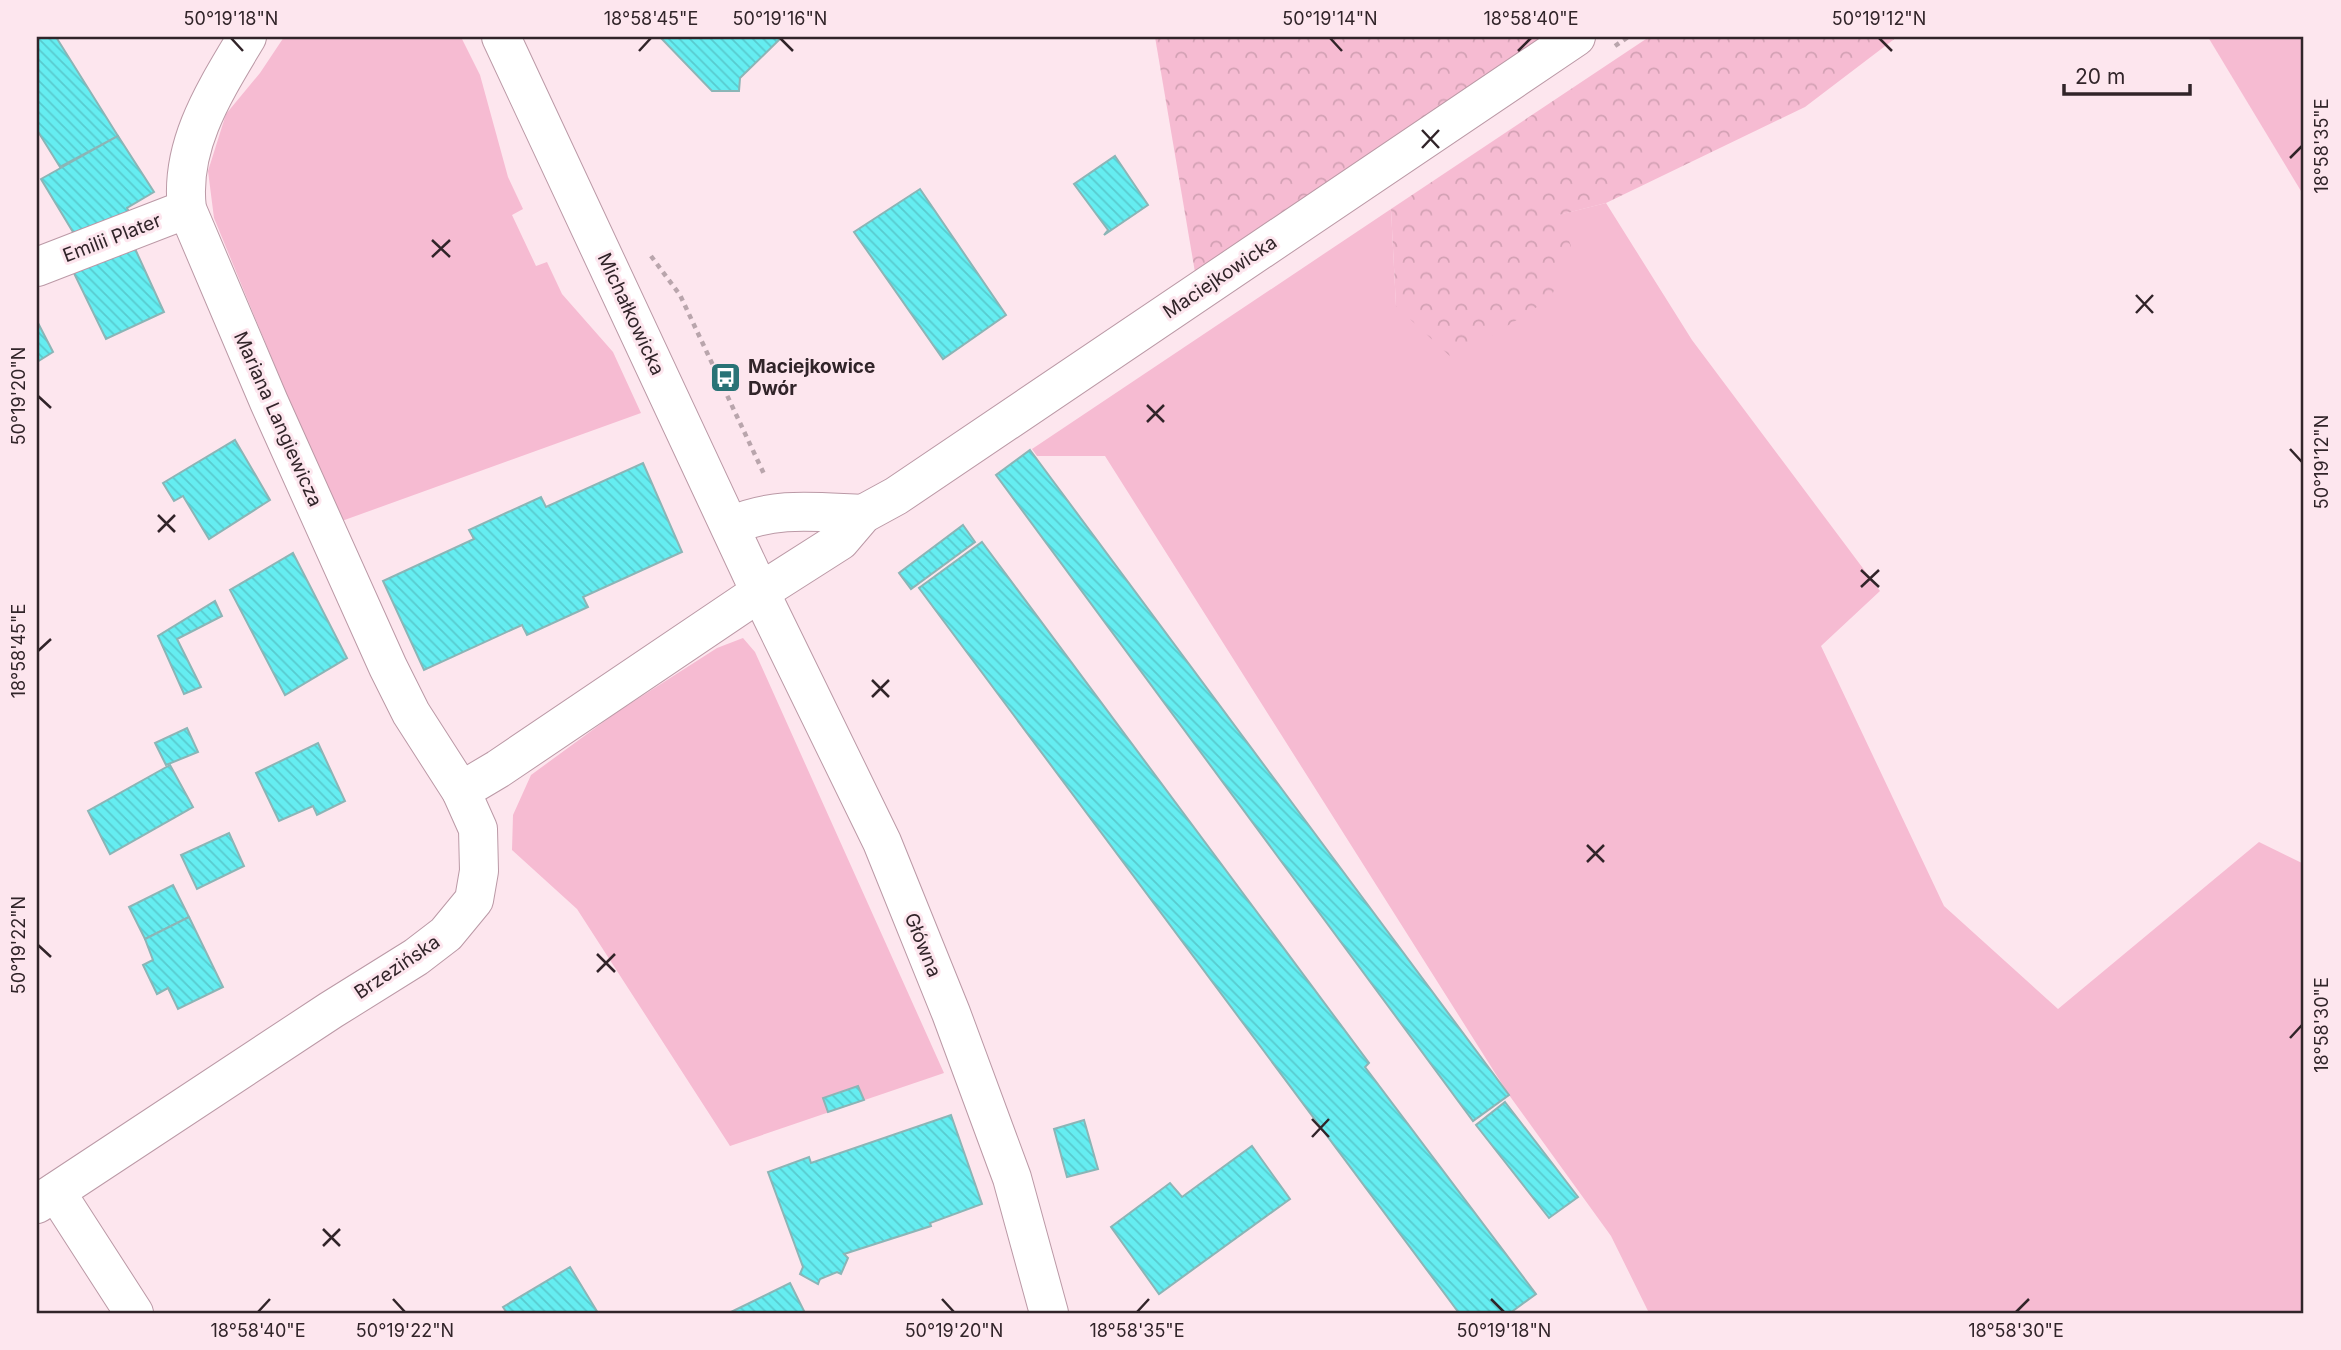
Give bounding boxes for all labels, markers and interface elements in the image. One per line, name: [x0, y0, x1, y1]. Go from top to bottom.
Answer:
text: 50°19'18"N: [184, 8, 278, 29]
text: 18°58'45"E: [604, 8, 698, 29]
text: 50°19'16"N: [733, 8, 827, 29]
text: 50°19'14"N: [1282, 8, 1378, 29]
text: 18°58'40"E: [1484, 8, 1578, 29]
text: 50°19'12"N: [1832, 8, 1926, 29]
scale bar: [2064, 52, 2190, 96]
text: 20 m: [2075, 64, 2125, 89]
text: 18°58'35"E: [2311, 98, 2332, 194]
street label: Emilii Plater: [60, 209, 164, 267]
street label: Maciejkowicka: [1159, 231, 1281, 323]
street label: Michałkowicka: [593, 249, 669, 379]
street label: Mariana Langiewicza: [229, 328, 327, 510]
text: 50°19'20"N: [8, 347, 29, 445]
place label: Maciejkowice Dwór: [748, 355, 875, 400]
bus stop icon: Maciejkowice Dwór: [708, 360, 742, 394]
text: 50°19'12"N: [2311, 415, 2332, 509]
text: 18°58'45"E: [8, 604, 29, 698]
text: 50°19'22"N: [8, 896, 29, 994]
street label: Główna: [900, 910, 946, 980]
street label: Brzezińska: [350, 930, 444, 1004]
text: 18°58'30"E: [2311, 977, 2332, 1073]
text: 18°58'40"E: [211, 1320, 305, 1341]
text: 50°19'22"N: [356, 1320, 454, 1341]
text: 50°19'20"N: [905, 1320, 1003, 1341]
text: 18°58'35"E: [1089, 1320, 1185, 1341]
text: 50°19'18"N: [1457, 1320, 1551, 1341]
text: 18°58'30"E: [1968, 1320, 2064, 1341]

